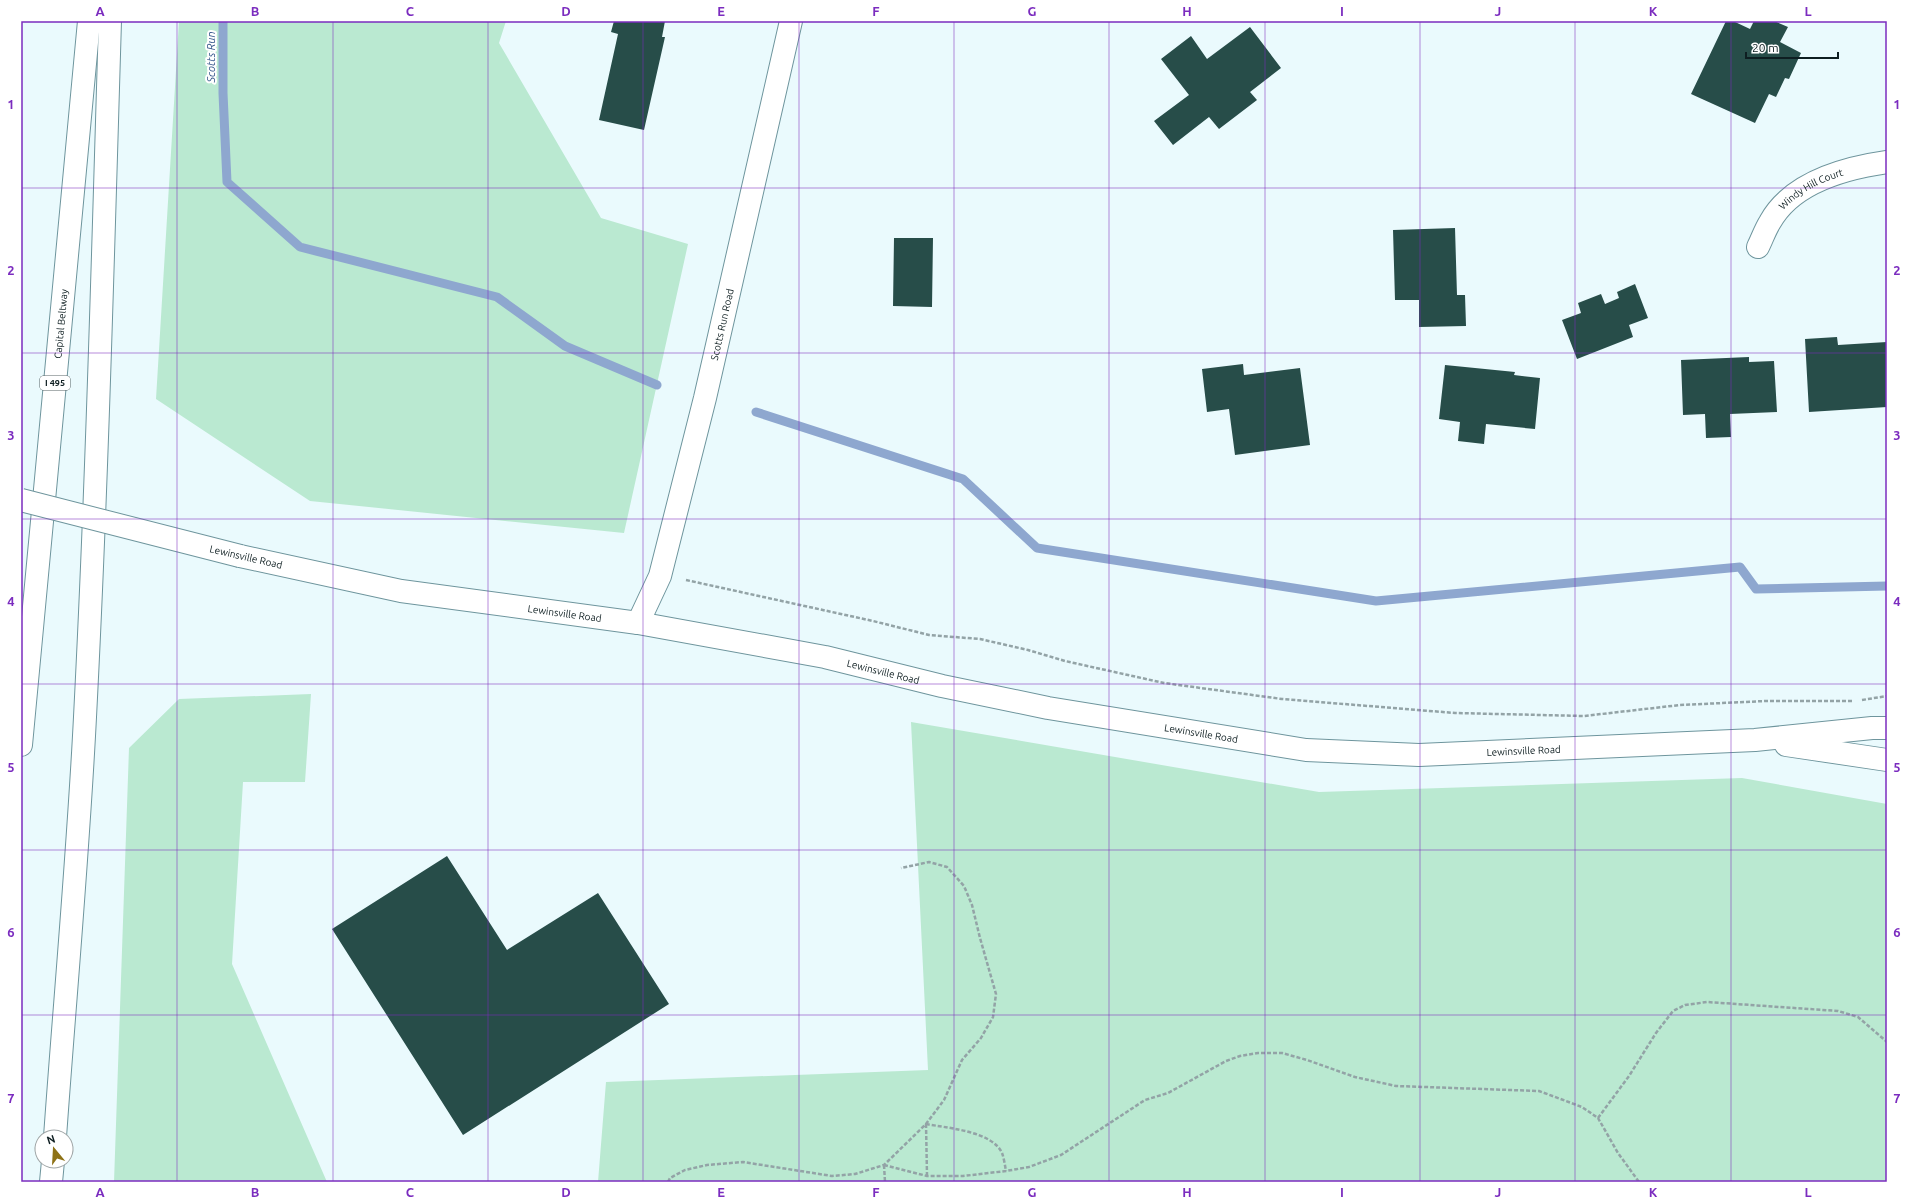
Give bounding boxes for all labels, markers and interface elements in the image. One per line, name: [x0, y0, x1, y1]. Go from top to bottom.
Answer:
text: A: [95, 4, 105, 18]
text: B: [251, 4, 260, 18]
text: C: [406, 4, 415, 18]
text: D: [561, 4, 571, 18]
text: E: [717, 4, 725, 18]
text: F: [872, 4, 880, 18]
text: G: [1028, 4, 1037, 18]
text: H: [1182, 4, 1192, 18]
text: I: [1340, 4, 1344, 18]
text: J: [1495, 4, 1501, 18]
text: K: [1649, 4, 1658, 18]
text: L: [1804, 4, 1812, 18]
water label: Scotts Run: [205, 31, 217, 84]
scale bar: [1746, 34, 1838, 60]
text: 20 m: [1752, 41, 1779, 54]
text: 1: [7, 97, 15, 111]
text: 1: [1893, 97, 1901, 111]
street label: Windy Hill Court: [1776, 166, 1844, 211]
text: 2: [7, 263, 15, 277]
text: 2: [1893, 263, 1901, 277]
street label: Scotts Run Road: [708, 287, 735, 361]
street label: Capital Beltway: [52, 288, 69, 359]
road number: I 495: [40, 376, 70, 390]
text: 3: [7, 428, 15, 442]
text: 3: [1893, 428, 1901, 442]
street label: Lewinsville Road: [209, 543, 284, 571]
text: 4: [7, 594, 15, 608]
text: 4: [1893, 594, 1901, 608]
street label: Lewinsville Road: [527, 603, 602, 624]
street label: Lewinsville Road: [846, 657, 921, 686]
street label: Lewinsville Road: [1164, 722, 1239, 744]
street label: Lewinsville Road: [1486, 743, 1561, 757]
text: 5: [7, 760, 15, 774]
text: 5: [1893, 760, 1901, 774]
text: 6: [7, 925, 15, 939]
text: 6: [1893, 925, 1901, 939]
text: 7: [7, 1091, 15, 1105]
text: 7: [1893, 1091, 1901, 1105]
north arrow: [34, 1129, 74, 1169]
text: N: [45, 1133, 57, 1146]
text: A: [95, 1185, 105, 1199]
text: B: [251, 1185, 260, 1199]
text: C: [406, 1185, 415, 1199]
text: D: [561, 1185, 571, 1199]
text: E: [717, 1185, 725, 1199]
text: F: [872, 1185, 880, 1199]
text: G: [1028, 1185, 1037, 1199]
text: H: [1182, 1185, 1192, 1199]
text: I: [1340, 1185, 1344, 1199]
text: J: [1495, 1185, 1501, 1199]
text: K: [1649, 1185, 1658, 1199]
text: L: [1804, 1185, 1812, 1199]

